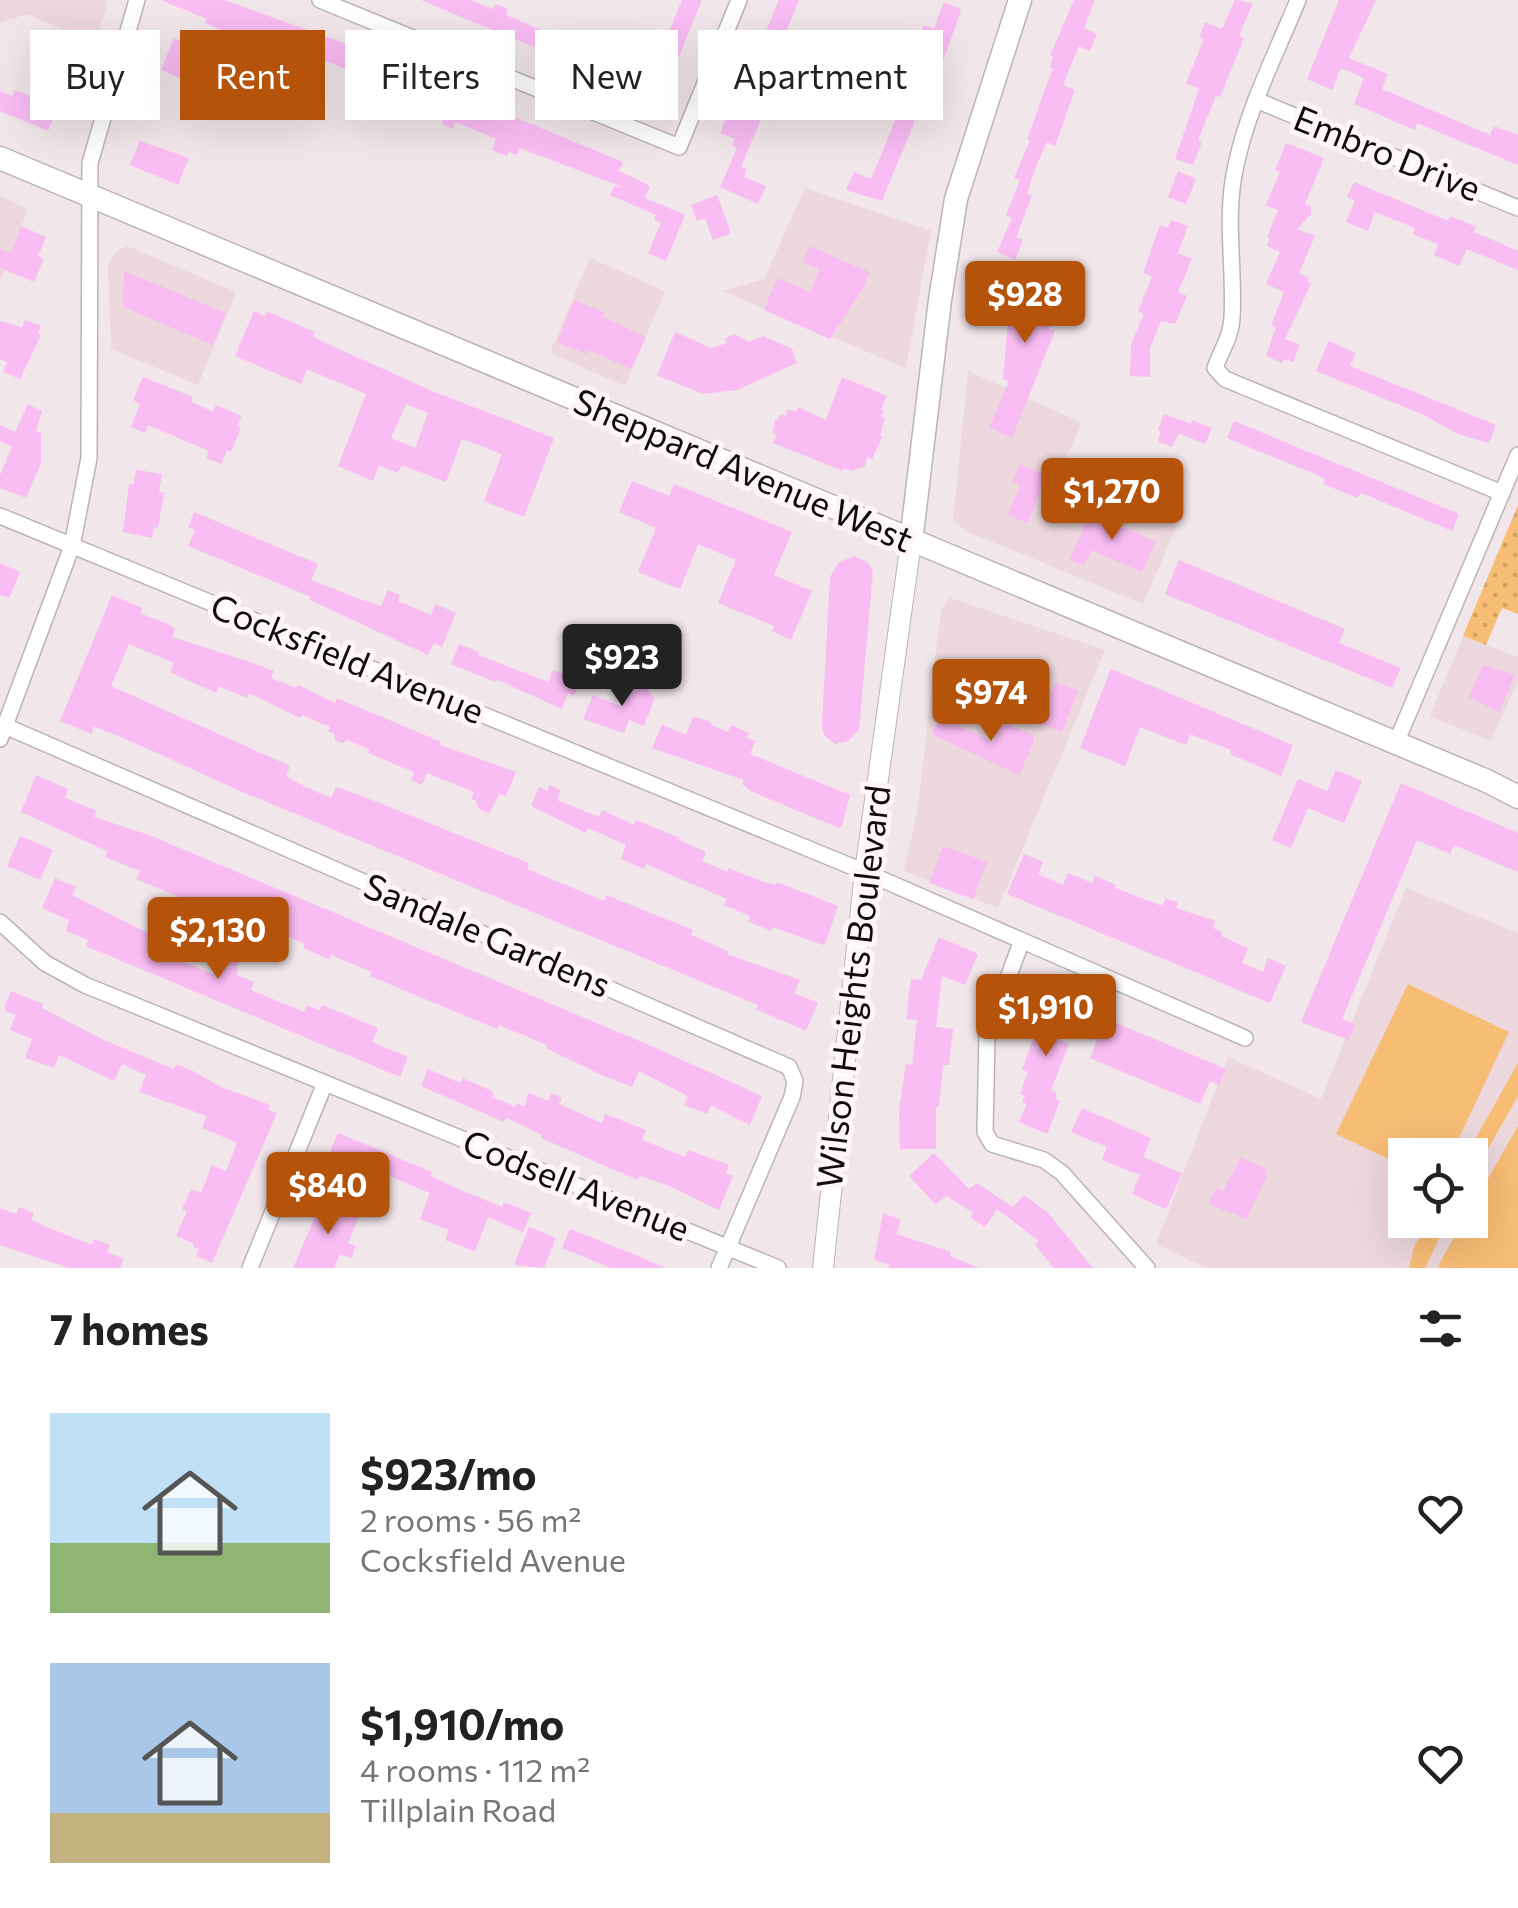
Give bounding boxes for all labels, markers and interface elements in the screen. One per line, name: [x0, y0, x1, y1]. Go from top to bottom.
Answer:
chip: Buy: [30, 30, 160, 120]
chip: Rent: [180, 30, 325, 120]
chip: Filters: [345, 30, 515, 120]
chip: New: [535, 30, 678, 120]
chip: Apartment: [698, 30, 943, 120]
street label: Embro Drive: [1288, 95, 1488, 209]
pin: $928: [966, 261, 1084, 346]
text: $928: [987, 273, 1063, 313]
street label: Sheppard Avenue West: [568, 378, 920, 560]
pin: $1,270: [1031, 458, 1193, 543]
text: $1,270: [1063, 470, 1161, 510]
street label: Cocksfield Avenue: [205, 582, 491, 731]
pin: $923: [563, 624, 681, 709]
text: $923: [585, 636, 659, 676]
pin: $974: [932, 659, 1050, 744]
text: $974: [954, 671, 1028, 711]
street label: Wilson Heights Boulevard: [805, 782, 898, 1191]
street label: Sandale Gardens: [358, 862, 618, 1005]
pin: $2,130: [137, 897, 299, 982]
text: $2,130: [170, 909, 266, 949]
pin: $1,910: [965, 974, 1127, 1059]
text: $1,910: [998, 986, 1094, 1026]
street label: Codsell Avenue: [457, 1119, 697, 1249]
map controls: [1388, 1138, 1488, 1238]
button: locate: [1388, 1138, 1488, 1238]
pin: $840: [269, 1152, 387, 1237]
text: $840: [288, 1164, 368, 1204]
icon: filters: [1413, 1301, 1468, 1356]
text: 7 homes: [50, 1302, 209, 1354]
text: $923/mo: [360, 1447, 537, 1499]
icon: home: [130, 1453, 250, 1573]
icon: heart: [1413, 1486, 1468, 1541]
text: 2 rooms · 56 m²: [360, 1499, 581, 1539]
text: Cocksfield Avenue: [360, 1539, 626, 1579]
text: $1,910/mo: [360, 1697, 564, 1749]
icon: home: [130, 1703, 250, 1823]
icon: heart: [1413, 1736, 1468, 1791]
text: 4 rooms · 112 m²: [360, 1749, 590, 1789]
text: Tillplain Road: [360, 1789, 556, 1829]

